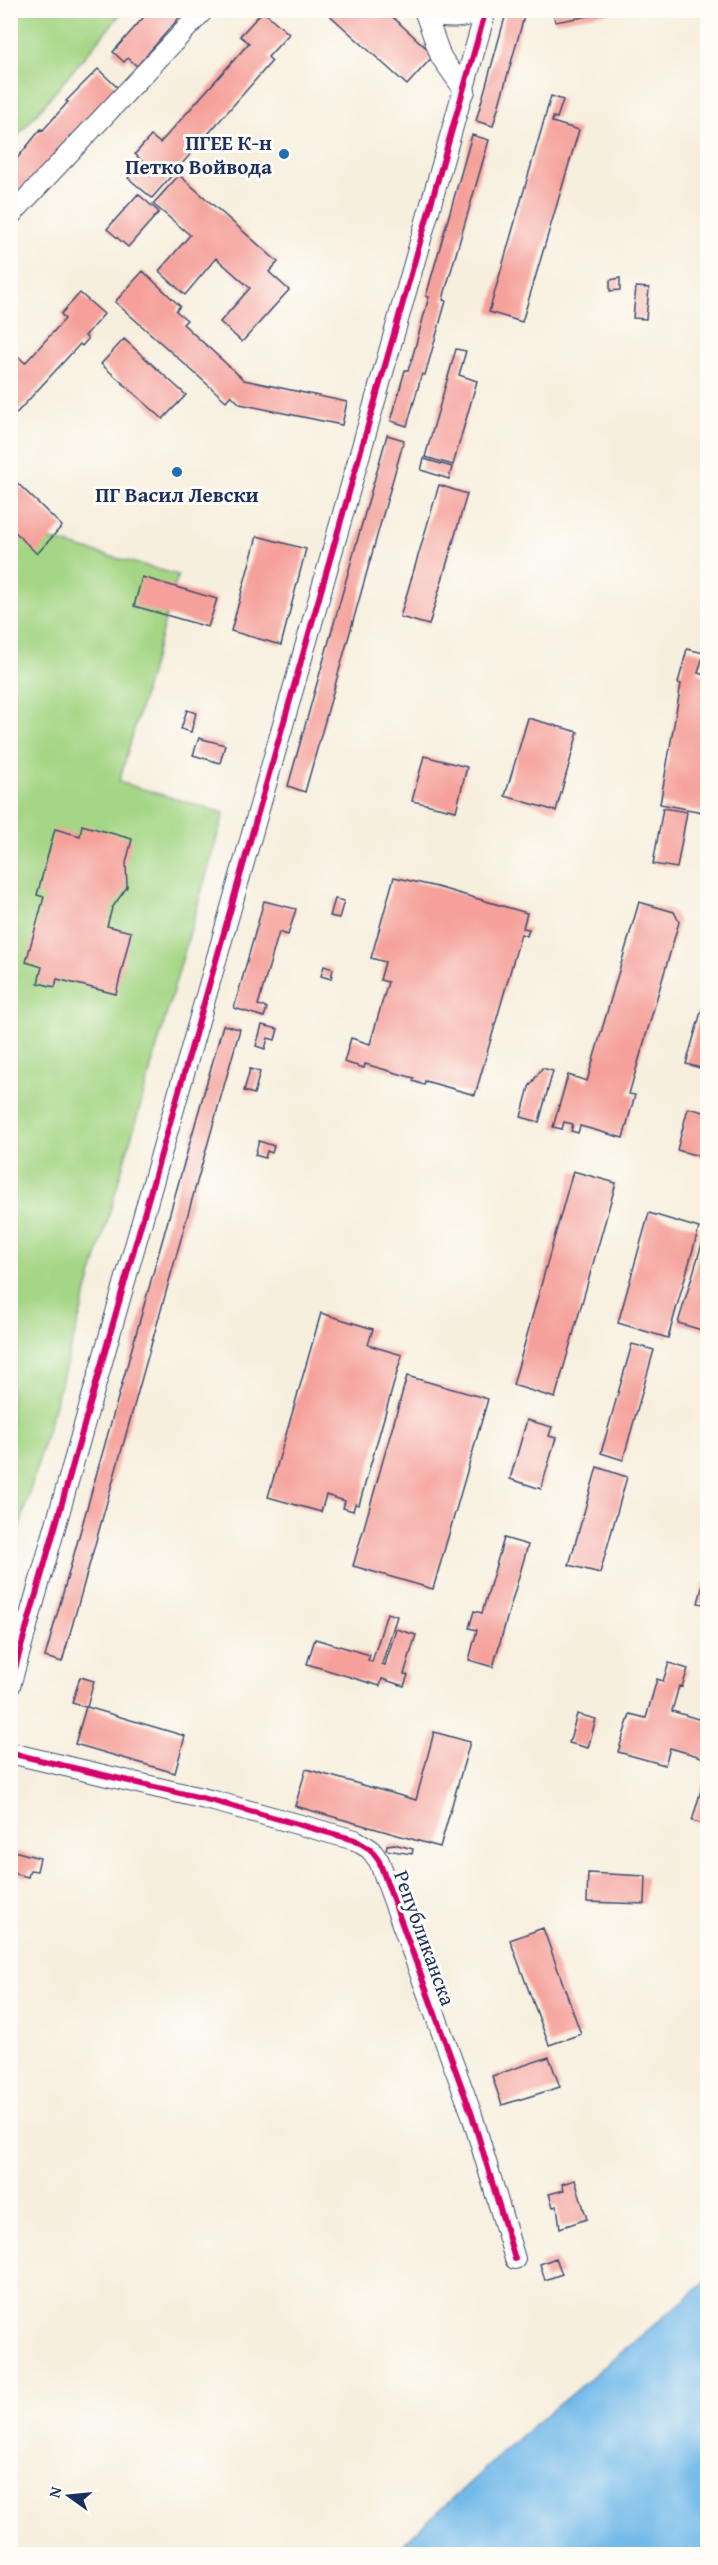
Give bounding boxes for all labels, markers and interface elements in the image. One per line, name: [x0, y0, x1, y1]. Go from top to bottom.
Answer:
place label: ПГЕЕ К-н Петко Войвода: [125, 127, 272, 182]
marker: ПГЕЕ К-н Петко Войвода: [277, 147, 291, 161]
marker: ПГ Васил Левски: [170, 465, 184, 479]
place label: ПГ Васил Левски: [95, 479, 259, 510]
street label: Републиканска: [386, 1866, 464, 2010]
north arrow: [39, 2466, 99, 2526]
text: N: [42, 2484, 68, 2500]

